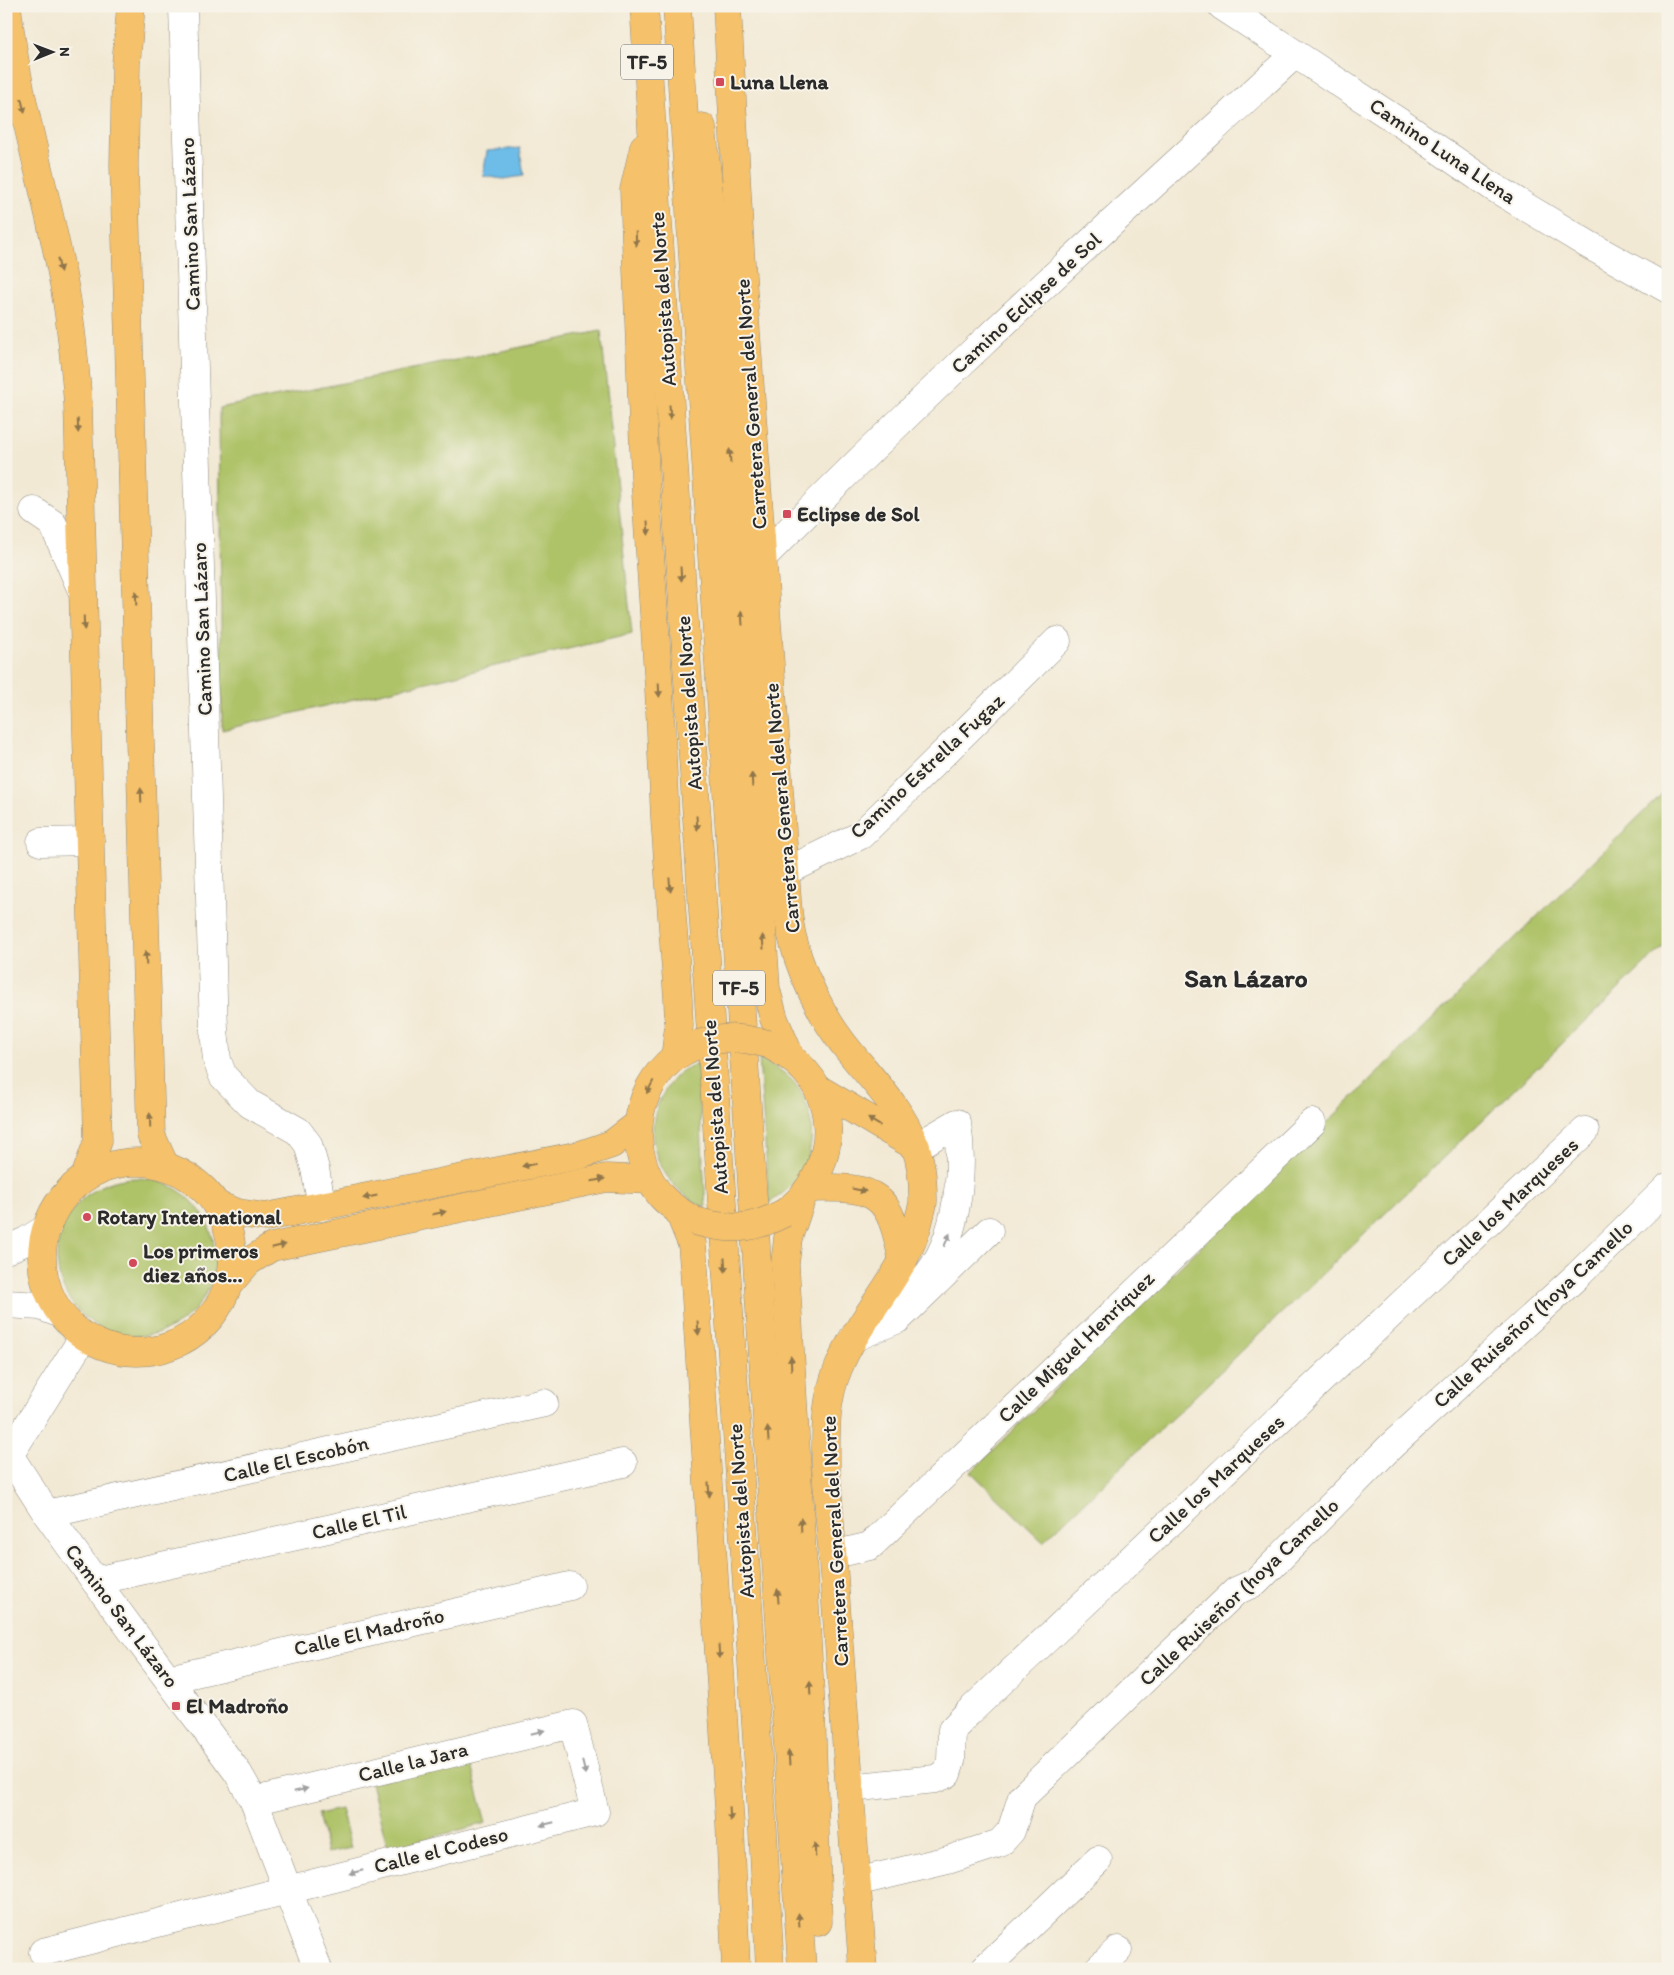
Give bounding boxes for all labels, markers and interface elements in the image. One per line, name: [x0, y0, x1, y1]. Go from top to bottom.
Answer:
north arrow: [28, 28, 78, 78]
road number: TF-5: [621, 44, 673, 80]
text: N: [56, 47, 73, 57]
place label: Luna Llena: [730, 69, 830, 94]
marker: Luna Llena: [714, 76, 726, 88]
street label: Camino Luna Llena: [1365, 92, 1522, 209]
one-way arrow: [20, 99, 28, 115]
street label: Camino San Lázaro: [174, 137, 205, 311]
street label: Autopista del Norte: [644, 211, 681, 387]
street label: Camino Eclipse de Sol: [945, 227, 1106, 379]
one-way arrow: [632, 231, 640, 247]
one-way arrow: [55, 257, 63, 272]
street label: Carretera General del Norte: [729, 278, 772, 530]
one-way arrow: [667, 404, 675, 420]
one-way arrow: [75, 418, 83, 434]
one-way arrow: [726, 447, 734, 463]
place label: Eclipse de Sol: [797, 501, 921, 527]
marker: Eclipse de Sol: [781, 508, 793, 520]
one-way arrow: [645, 520, 653, 536]
street label: Camino San Lázaro: [186, 542, 217, 716]
one-way arrow: [677, 566, 685, 582]
one-way arrow: [132, 590, 140, 606]
one-way arrow: [738, 610, 746, 626]
one-way arrow: [80, 615, 88, 631]
street label: Autopista del Norte: [670, 615, 707, 791]
one-way arrow: [655, 682, 663, 698]
street label: Carretera General del Norte: [758, 682, 805, 934]
street label: Camino Estrella Fugaz: [844, 688, 1009, 844]
one-way arrow: [748, 772, 756, 788]
one-way arrow: [137, 787, 145, 803]
one-way arrow: [693, 816, 701, 832]
one-way arrow: [667, 877, 675, 893]
one-way arrow: [758, 934, 766, 950]
one-way arrow: [142, 949, 150, 965]
district label: San Lázaro: [1184, 962, 1308, 994]
road number: TF-5: [713, 970, 765, 1006]
street label: Autopista del Norte: [696, 1019, 733, 1195]
one-way arrow: [646, 1080, 654, 1094]
one-way arrow: [146, 1112, 154, 1128]
one-way arrow: [868, 1117, 881, 1126]
street label: Calle los Marqueses: [1436, 1132, 1583, 1272]
one-way arrow: [522, 1161, 537, 1169]
one-way arrow: [590, 1176, 605, 1184]
one-way arrow: [851, 1186, 867, 1194]
one-way arrow: [361, 1194, 377, 1202]
place label: Rotary International: [97, 1204, 282, 1230]
one-way arrow: [431, 1208, 447, 1216]
marker: Rotary International: [81, 1211, 93, 1223]
street label: Calle Ruiseñor (hoya Camello: [1428, 1214, 1638, 1413]
one-way arrow: [943, 1233, 951, 1247]
place label: Los primeros diez años...: [143, 1238, 258, 1287]
one-way arrow: [272, 1242, 287, 1250]
marker: Los primeros diez años...: [127, 1257, 139, 1269]
one-way arrow: [722, 1257, 730, 1273]
street label: Calle Miguel Henríquez: [992, 1265, 1159, 1428]
one-way arrow: [695, 1320, 703, 1336]
one-way arrow: [787, 1355, 795, 1371]
street label: Calle los Marqueses: [1142, 1409, 1289, 1549]
street label: Carretera General del Norte: [815, 1415, 854, 1667]
street label: Autopista del Norte: [722, 1423, 759, 1599]
one-way arrow: [764, 1425, 772, 1441]
street label: Calle El Escobón: [221, 1430, 371, 1487]
one-way arrow: [705, 1482, 713, 1498]
street label: Calle Ruiseñor (hoya Camello: [1134, 1492, 1344, 1691]
street label: Calle El Til: [309, 1498, 409, 1545]
one-way arrow: [796, 1517, 804, 1533]
street label: Camino San Lázaro: [60, 1539, 185, 1693]
one-way arrow: [774, 1587, 782, 1603]
street label: Calle El Madroño: [291, 1602, 446, 1661]
one-way arrow: [716, 1644, 724, 1660]
one-way arrow: [805, 1679, 813, 1695]
place label: El Madroño: [186, 1693, 289, 1718]
marker: El Madroño: [170, 1700, 182, 1712]
one-way arrow: [531, 1728, 546, 1736]
street label: Calle la Jara: [356, 1736, 470, 1787]
one-way arrow: [785, 1750, 793, 1766]
one-way arrow: [580, 1760, 588, 1775]
one-way arrow: [294, 1785, 309, 1793]
one-way arrow: [726, 1806, 734, 1822]
one-way arrow: [540, 1820, 555, 1828]
street label: Calle el Codeso: [371, 1821, 511, 1878]
one-way arrow: [811, 1842, 819, 1858]
one-way arrow: [348, 1868, 363, 1876]
one-way arrow: [795, 1912, 803, 1928]

